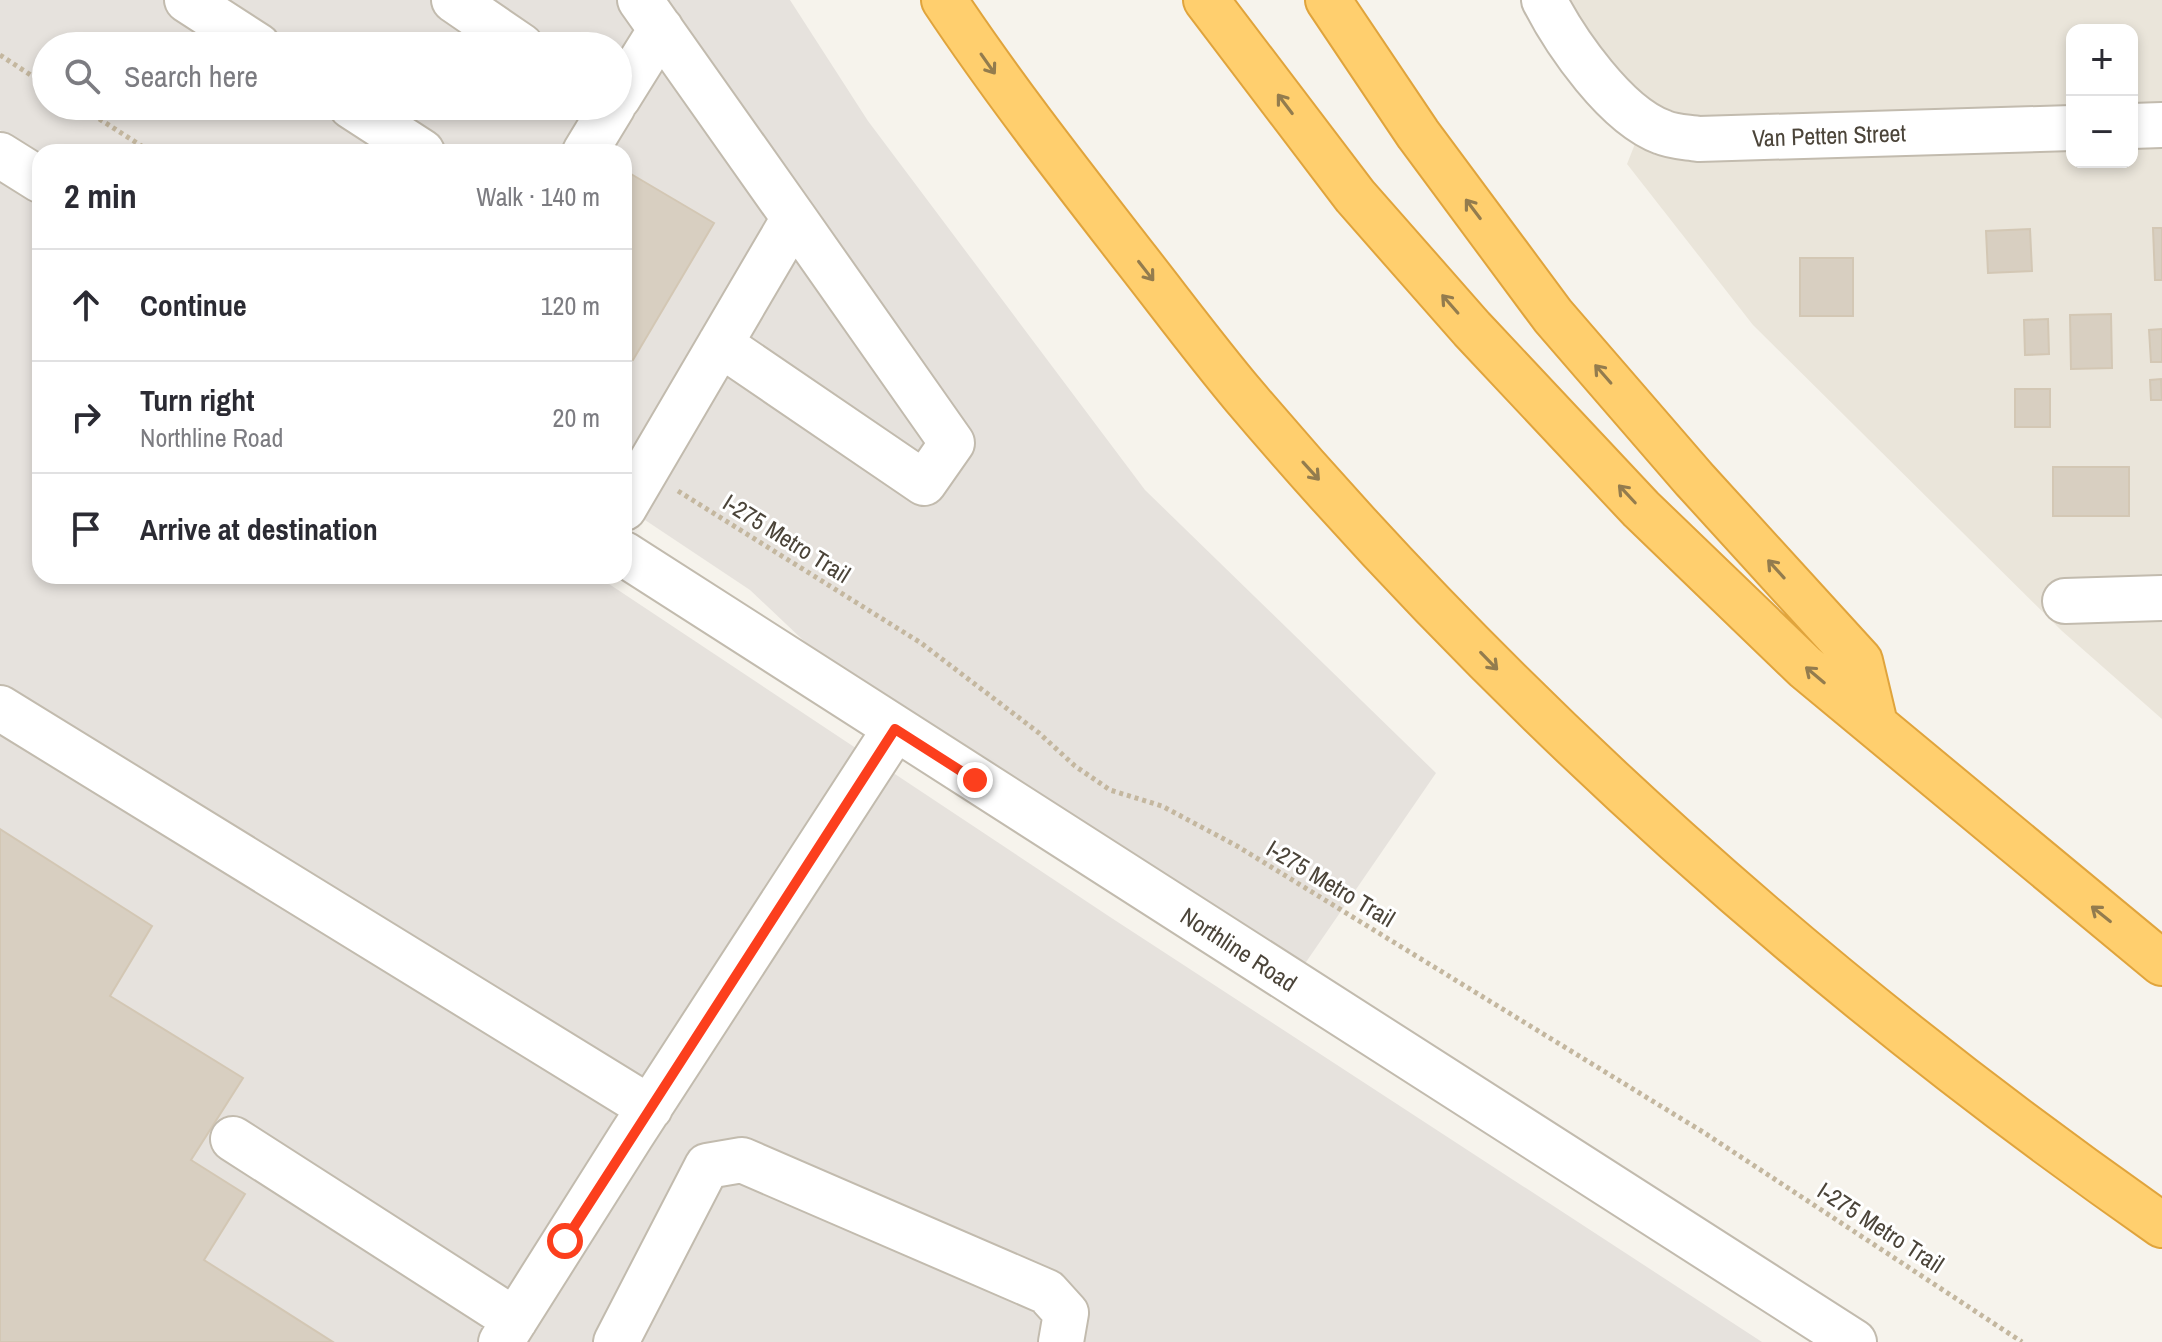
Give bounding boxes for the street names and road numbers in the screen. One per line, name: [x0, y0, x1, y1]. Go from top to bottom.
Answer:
street label: Van Petten Street: [1752, 116, 1907, 154]
street label: I-275 Metro Trail: [717, 486, 857, 590]
street label: I-275 Metro Trail: [1261, 832, 1401, 934]
street label: Northline Road: [1175, 900, 1303, 998]
street label: I-275 Metro Trail: [1812, 1174, 1950, 1280]

